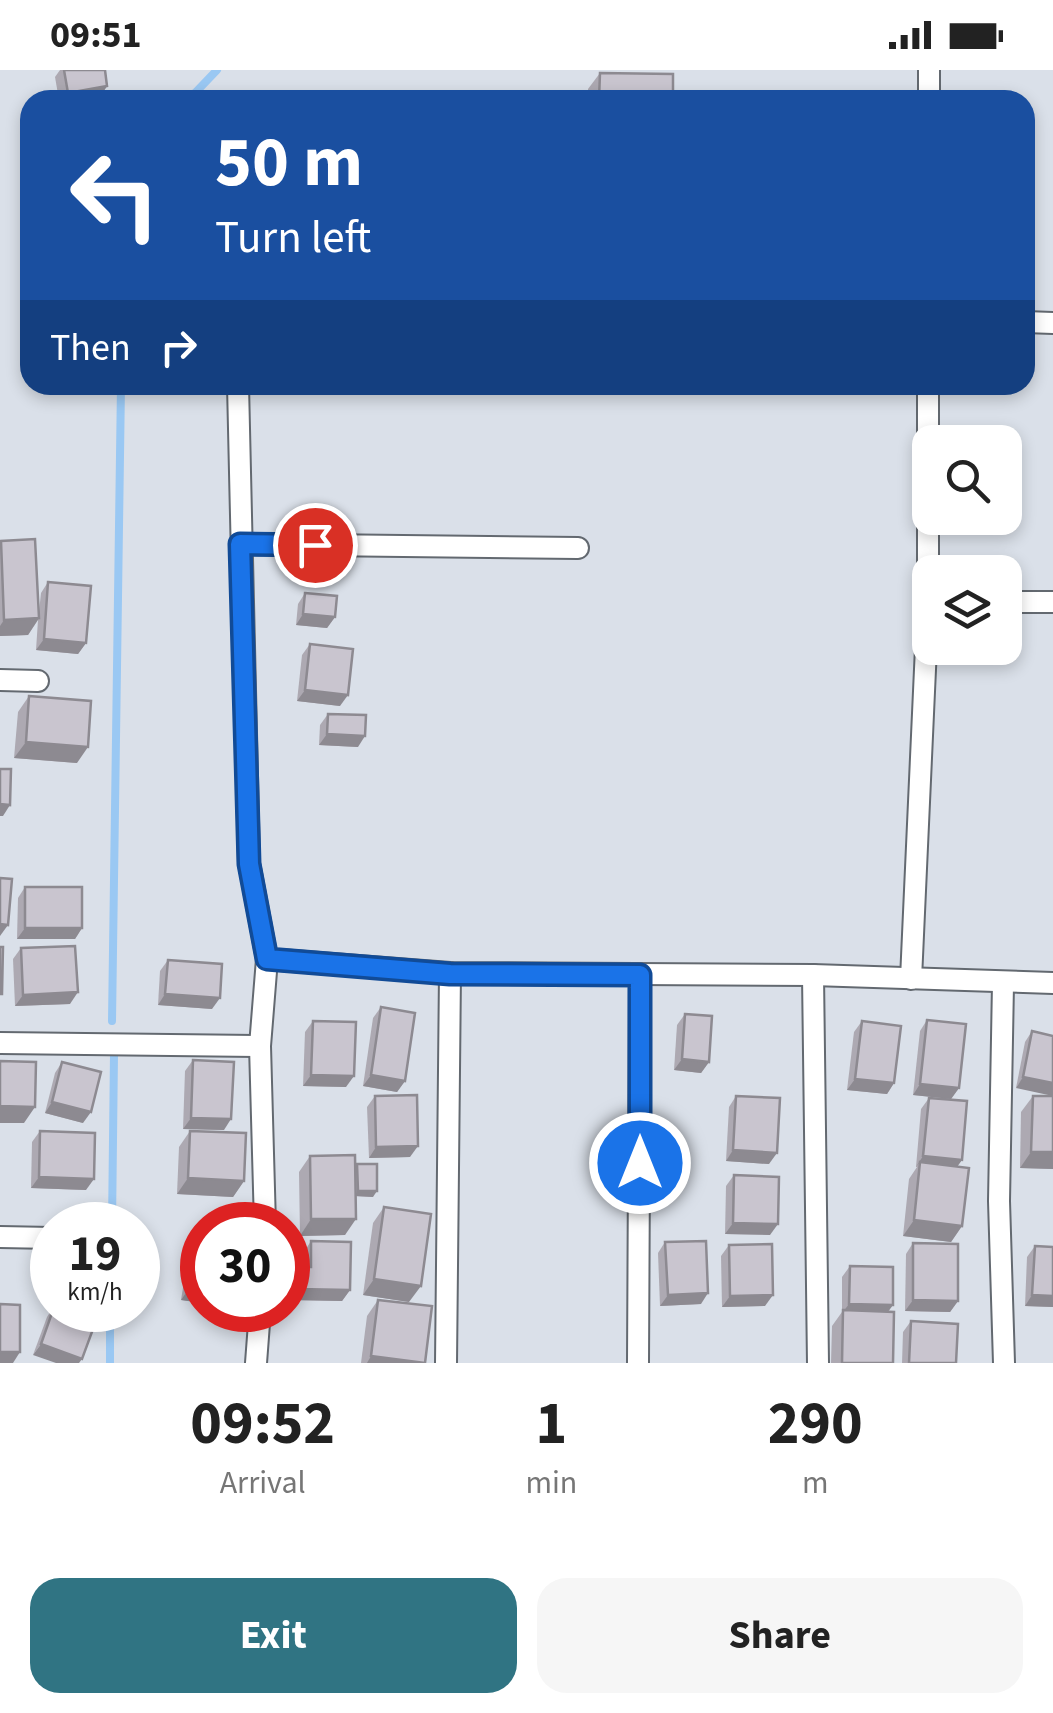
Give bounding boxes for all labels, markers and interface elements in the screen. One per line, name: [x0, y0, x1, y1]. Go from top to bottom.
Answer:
text: 09:51: [50, 8, 142, 62]
text: 50 m: [215, 113, 363, 213]
icon: left: [50, 130, 180, 260]
text: Turn left: [215, 206, 371, 270]
icon: right: [151, 320, 206, 375]
text: Then: [50, 321, 131, 375]
map controls: [912, 425, 1022, 665]
button: search: [912, 425, 1022, 535]
pin: [273, 503, 358, 588]
icon: arrive: [288, 518, 343, 573]
button: layers: [912, 555, 1022, 665]
position arrow: [588, 1111, 692, 1215]
speed limit sign: 30: [180, 1202, 310, 1332]
text: 19: [69, 1219, 121, 1290]
text: km/h: [67, 1274, 123, 1310]
text: 09:52: [190, 1382, 335, 1467]
text: 1: [536, 1382, 567, 1467]
text: 290: [768, 1382, 863, 1467]
text: Arrival: [220, 1460, 306, 1506]
text: min: [525, 1460, 577, 1506]
text: m: [802, 1460, 828, 1506]
button: Exit: [30, 1578, 517, 1693]
button: Share: [537, 1578, 1023, 1693]

